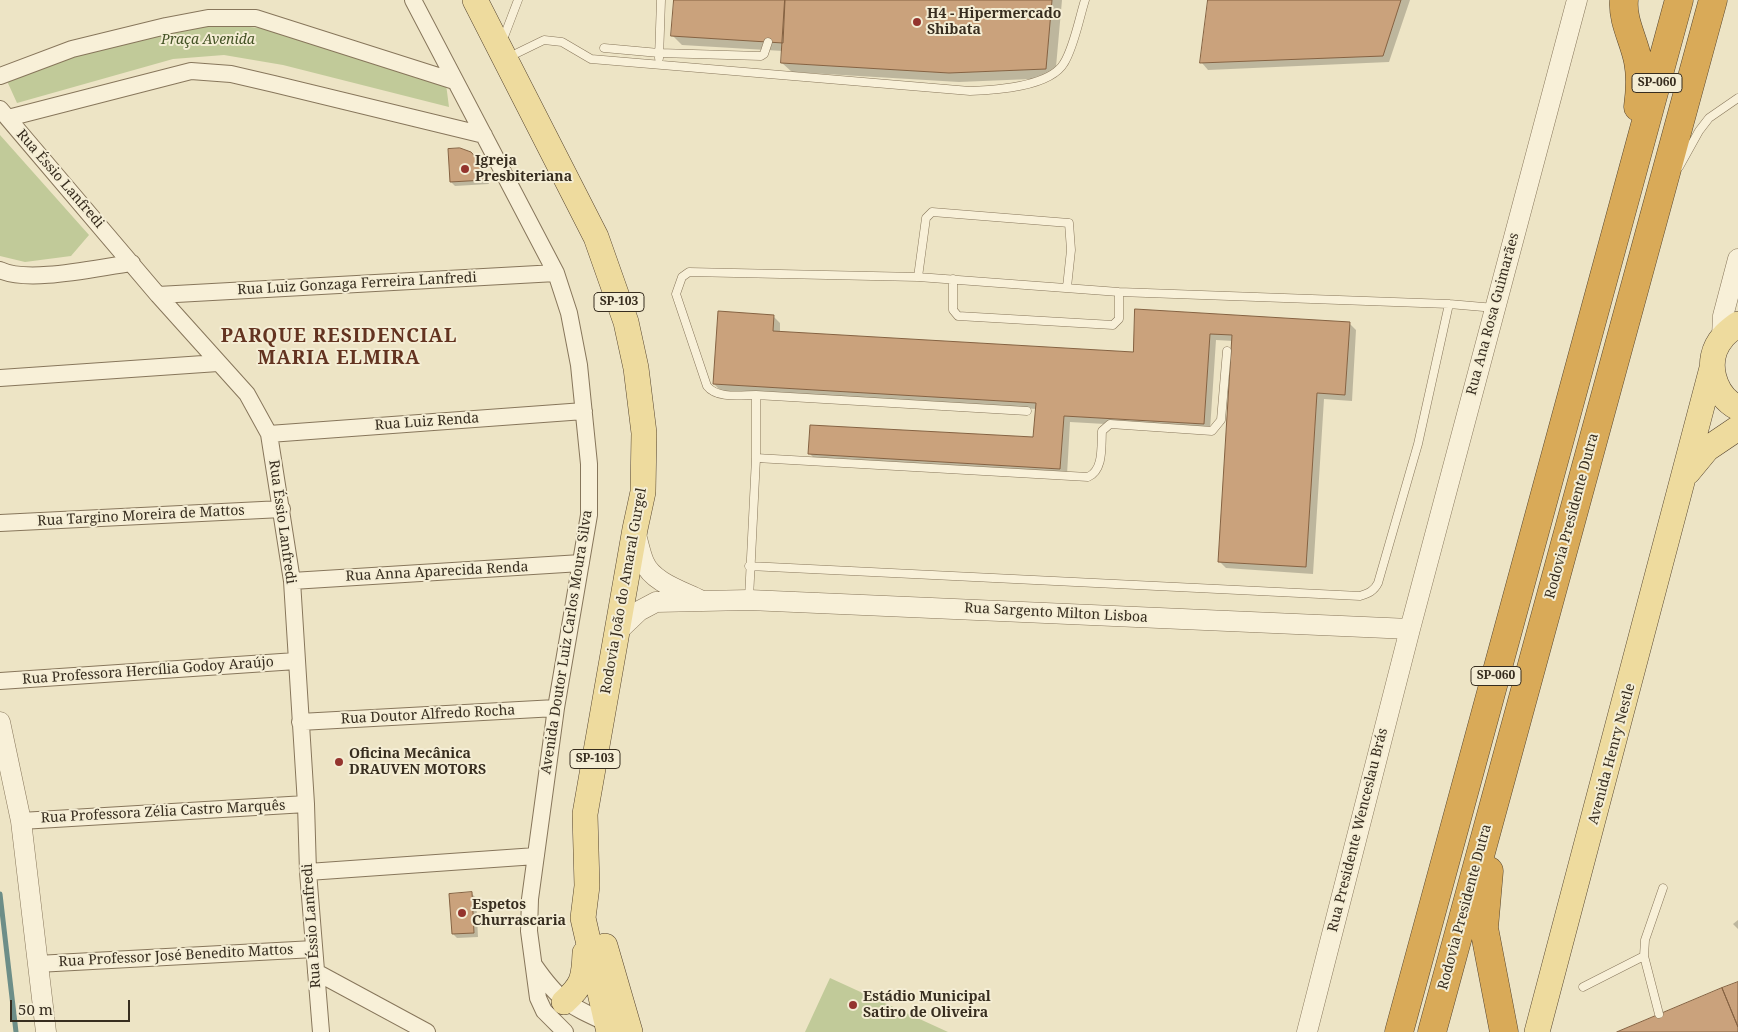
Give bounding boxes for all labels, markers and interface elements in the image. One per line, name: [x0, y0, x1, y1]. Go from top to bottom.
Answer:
place label: H4 - Hipermercado Shibata: [927, 6, 1061, 38]
marker: H4 - Hipermercado Shibata: [911, 16, 923, 28]
park label: Praça Avenida: [161, 32, 255, 48]
road number: SP-060: [1632, 74, 1682, 92]
street label: Rua Éssio Lanfredi: [13, 126, 107, 232]
place label: Igreja Presbiteriana: [475, 153, 572, 186]
marker: Igreja Presbiteriana: [459, 163, 471, 175]
street label: Rua Ana Rosa Guimarães: [1463, 231, 1523, 397]
street label: Rua Luiz Gonzaga Ferreira Lanfredi: [237, 269, 477, 299]
road number: SP-103: [594, 292, 644, 312]
district label: PARQUE RESIDENCIAL MARIA ELMIRA: [218, 326, 460, 370]
street label: Rua Luiz Renda: [374, 410, 480, 434]
street label: Rodovia Presidente Dutra: [1542, 431, 1602, 601]
street label: Rua Éssio Lanfredi: [265, 459, 299, 585]
street label: Rodovia João do Amaral Gurgel: [598, 487, 650, 695]
street label: Rua Targino Moreira de Mattos: [37, 502, 245, 530]
street label: Avenida Doutor Luiz Carlos Moura Silva: [538, 509, 596, 775]
street label: Rua Anna Aparecida Renda: [345, 559, 529, 585]
street label: Rua Sargento Milton Lisboa: [964, 600, 1148, 626]
street label: Rua Professora Hercília Godoy Araújo: [22, 654, 274, 688]
road number: SP-060: [1471, 666, 1521, 686]
street label: Avenida Henry Nestle: [1585, 682, 1639, 826]
street label: Rua Doutor Alfredo Rocha: [340, 702, 516, 728]
street label: Rua Presidente Wenceslau Brás: [1325, 726, 1391, 934]
place label: Oficina Mecânica DRAUVEN MOTORS: [349, 746, 486, 779]
road number: SP-103: [570, 750, 620, 769]
marker: Oficina Mecânica DRAUVEN MOTORS: [333, 756, 345, 768]
street label: Rua Professora Zélia Castro Marquês: [40, 797, 286, 827]
street label: Rodovia Presidente Dutra: [1435, 822, 1495, 992]
street label: Rua Éssio Lanfredi: [299, 863, 325, 989]
place label: Espetos Churrascaria: [472, 897, 566, 930]
marker: Espetos Churrascaria: [456, 907, 468, 919]
street label: Rua Professor José Benedito Mattos: [58, 941, 294, 971]
place label: Estádio Municipal Satiro de Oliveira: [863, 989, 991, 1022]
scale bar: [12, 990, 132, 1022]
text: 50 m: [18, 999, 53, 1019]
marker: Estádio Municipal Satiro de Oliveira: [847, 999, 859, 1011]

